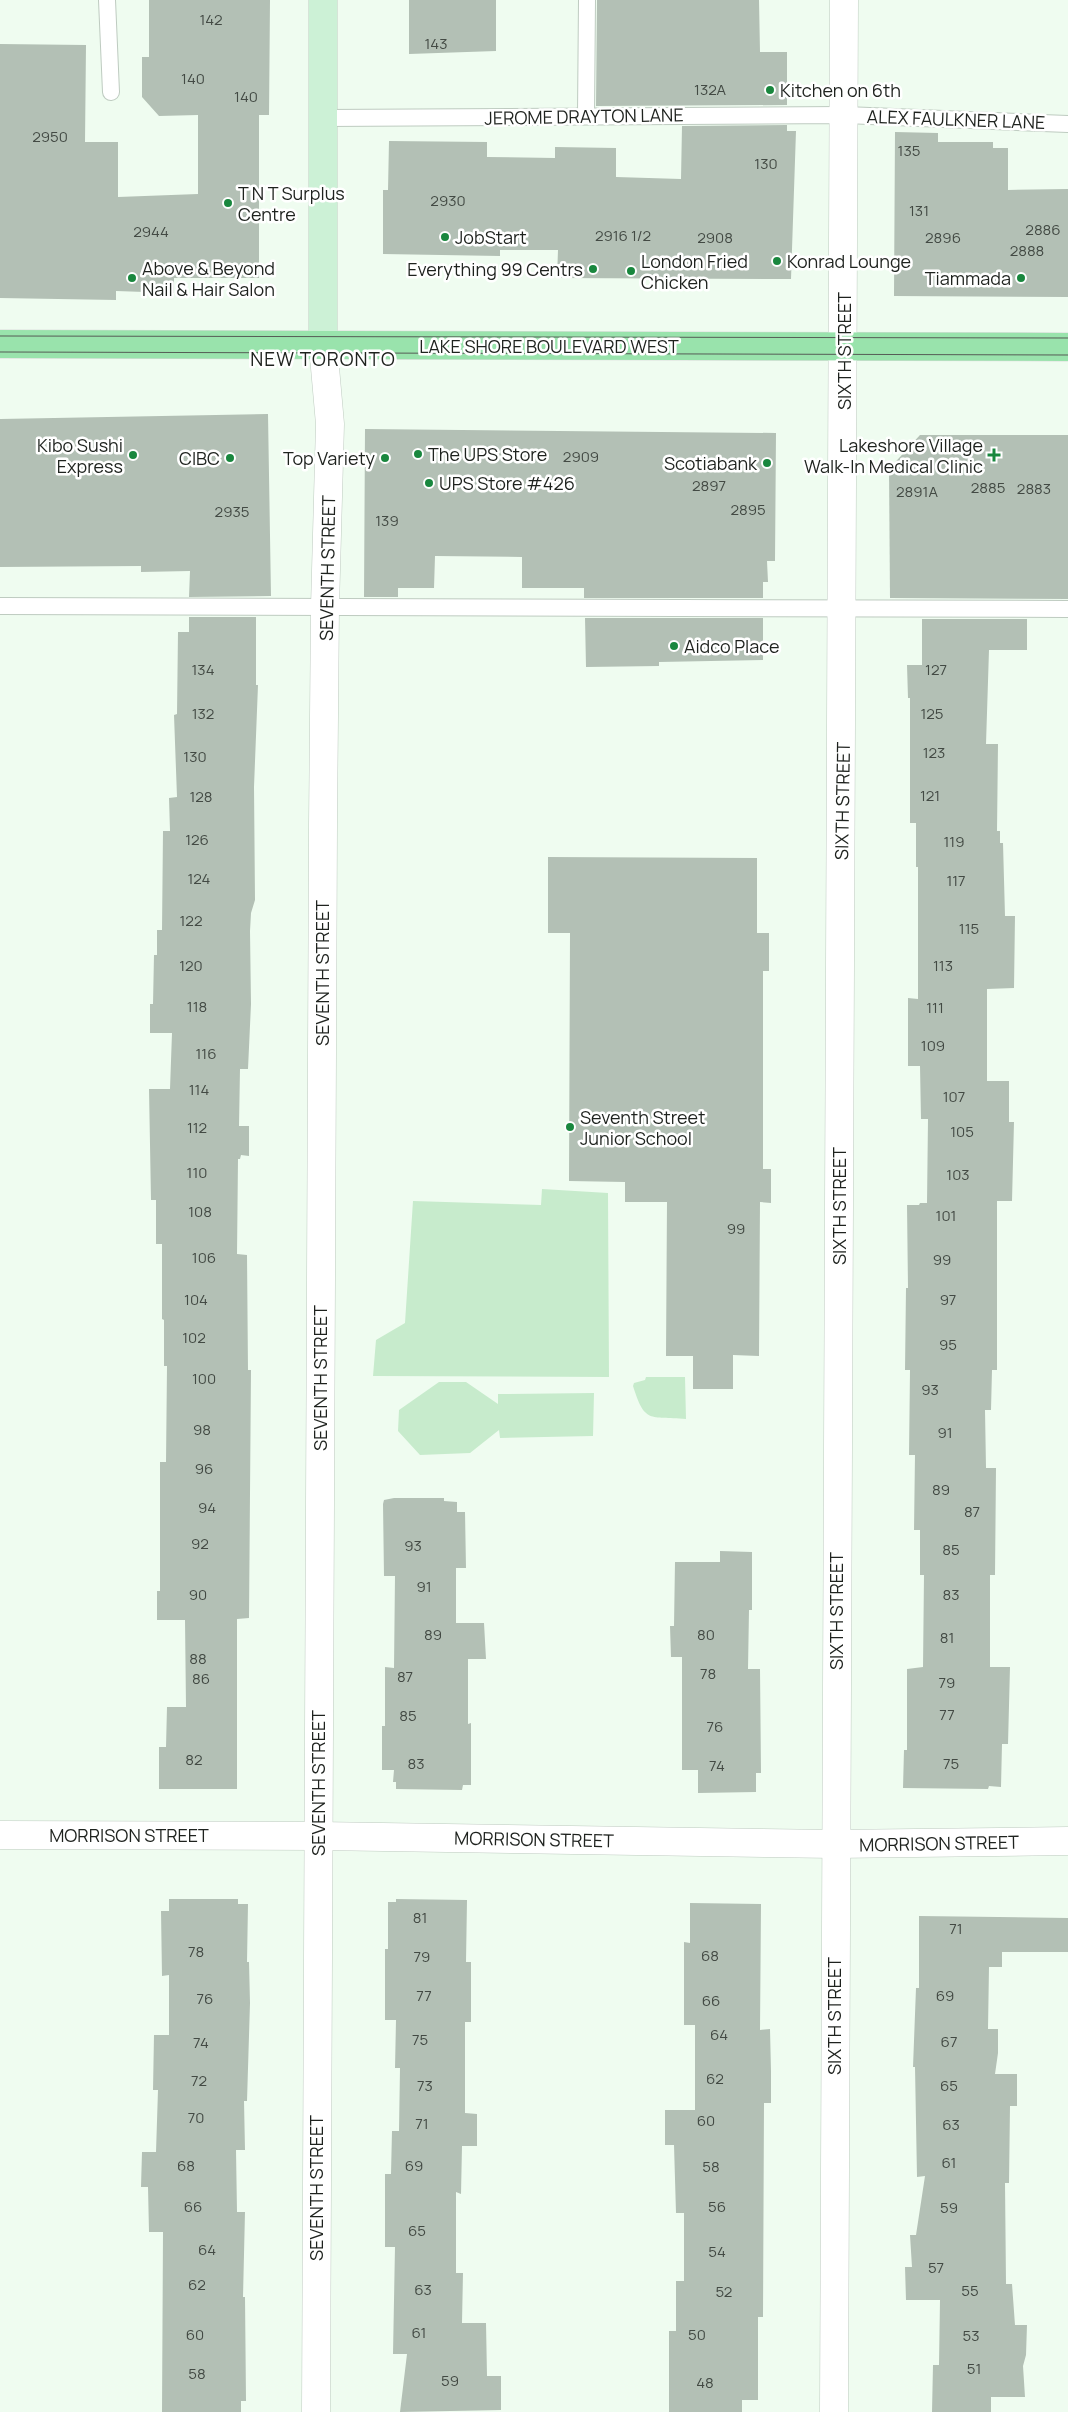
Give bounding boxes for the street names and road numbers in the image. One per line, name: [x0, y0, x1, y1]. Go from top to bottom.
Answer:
street label: JEROME DRAYTON LANE: [484, 102, 684, 130]
street label: ALEX FAULKNER LANE: [866, 104, 1046, 134]
street label: SIXTH STREET: [832, 292, 856, 410]
street label: LAKE SHORE BOULEVARD WEST: [419, 334, 679, 358]
street label: SEVENTH STREET: [314, 495, 340, 641]
street label: SIXTH STREET: [829, 742, 855, 860]
street label: SEVENTH STREET: [310, 900, 334, 1046]
street label: SIXTH STREET: [827, 1147, 851, 1265]
street label: SEVENTH STREET: [308, 1305, 332, 1451]
street label: SIXTH STREET: [824, 1552, 848, 1670]
street label: SEVENTH STREET: [306, 1710, 330, 1856]
street label: MORRISON STREET: [49, 1823, 209, 1847]
street label: MORRISON STREET: [454, 1826, 614, 1852]
street label: MORRISON STREET: [859, 1830, 1019, 1856]
street label: SIXTH STREET: [822, 1957, 846, 2075]
street label: SEVENTH STREET: [304, 2115, 328, 2261]

